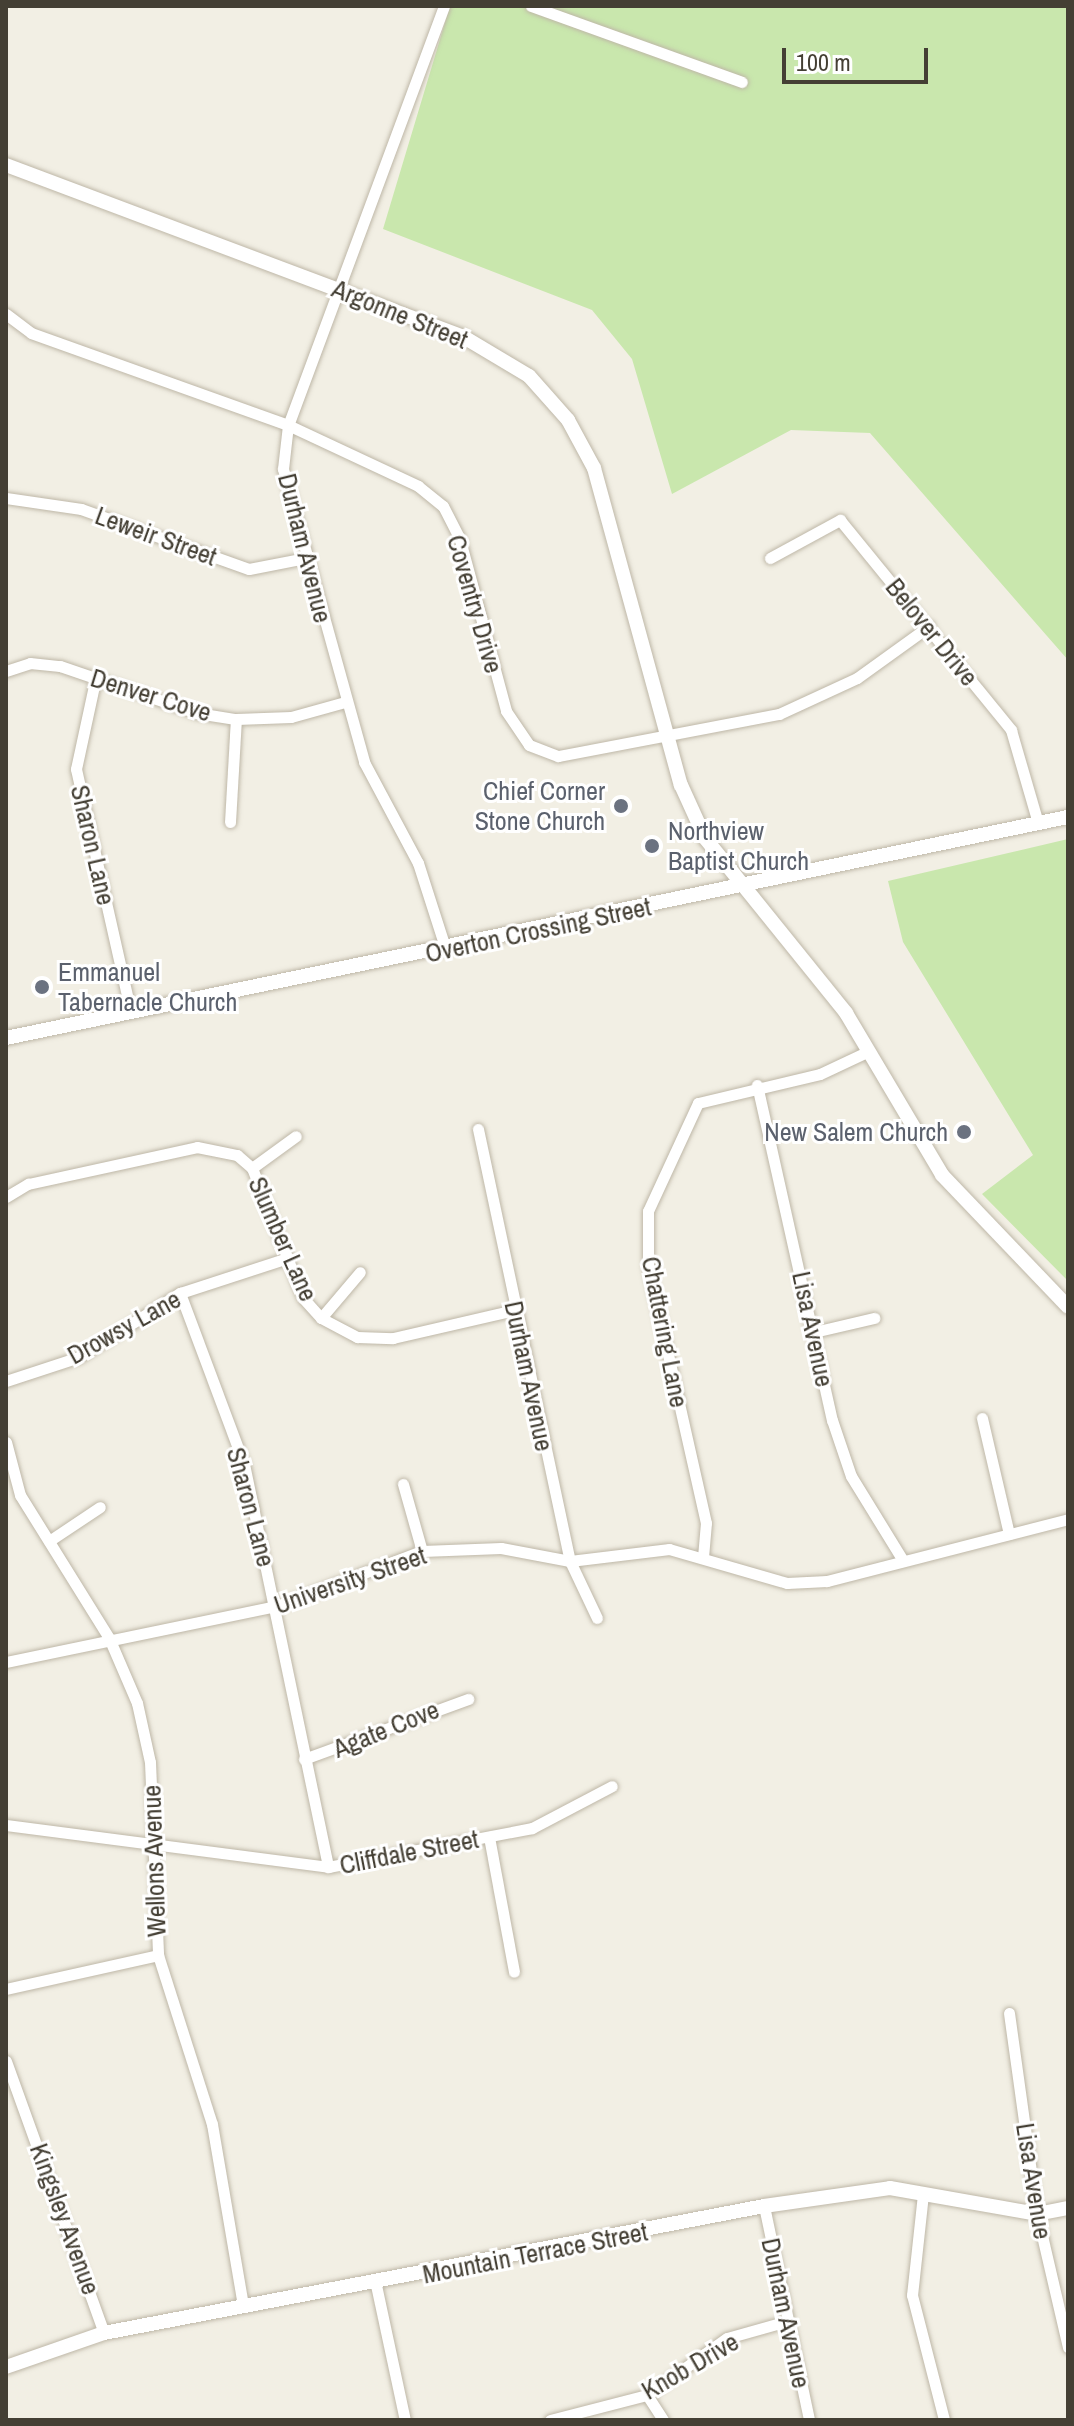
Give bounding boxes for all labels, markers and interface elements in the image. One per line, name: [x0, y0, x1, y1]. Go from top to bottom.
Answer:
scale bar: [786, 32, 932, 82]
text: 100 m: [796, 46, 851, 78]
street label: Argonne Street: [328, 273, 472, 355]
street label: Durham Avenue: [271, 470, 339, 626]
street label: Leweir Street: [91, 500, 221, 572]
street label: Coventry Drive: [440, 531, 510, 677]
street label: Belover Drive: [879, 572, 985, 692]
street label: Denver Cove: [87, 662, 215, 728]
place label: Chief Corner Stone Church: [475, 775, 605, 836]
street label: Sharon Lane: [64, 782, 122, 908]
marker: Chief Corner Stone Church: [612, 797, 630, 815]
place label: Northview Baptist Church: [668, 815, 809, 876]
marker: Northview Baptist Church: [643, 837, 661, 855]
street label: Overton Crossing Street: [422, 891, 654, 969]
place label: Emmanuel Tabernacle Church: [58, 956, 237, 1018]
marker: Emmanuel Tabernacle Church: [33, 978, 51, 996]
place label: New Salem Church: [764, 1116, 948, 1148]
marker: New Salem Church: [955, 1123, 973, 1141]
street label: Slumber Lane: [242, 1172, 324, 1306]
street label: Chattering Lane: [635, 1254, 695, 1410]
street label: Lisa Avenue: [785, 1268, 841, 1390]
street label: Drowsy Lane: [62, 1283, 186, 1371]
street label: Durham Avenue: [498, 1298, 560, 1454]
street label: Sharon Lane: [220, 1444, 282, 1570]
street label: University Street: [270, 1539, 430, 1621]
street label: Agate Cove: [329, 1694, 443, 1764]
street label: Wellons Avenue: [136, 1784, 172, 1938]
street label: Cliffdale Street: [337, 1823, 481, 1881]
street label: Lisa Avenue: [1009, 2120, 1059, 2242]
street label: Kingsley Avenue: [23, 2139, 107, 2299]
street label: Mountain Terrace Street: [420, 2216, 650, 2290]
street label: Durham Avenue: [755, 2235, 817, 2391]
street label: Knob Drive: [636, 2326, 744, 2406]

